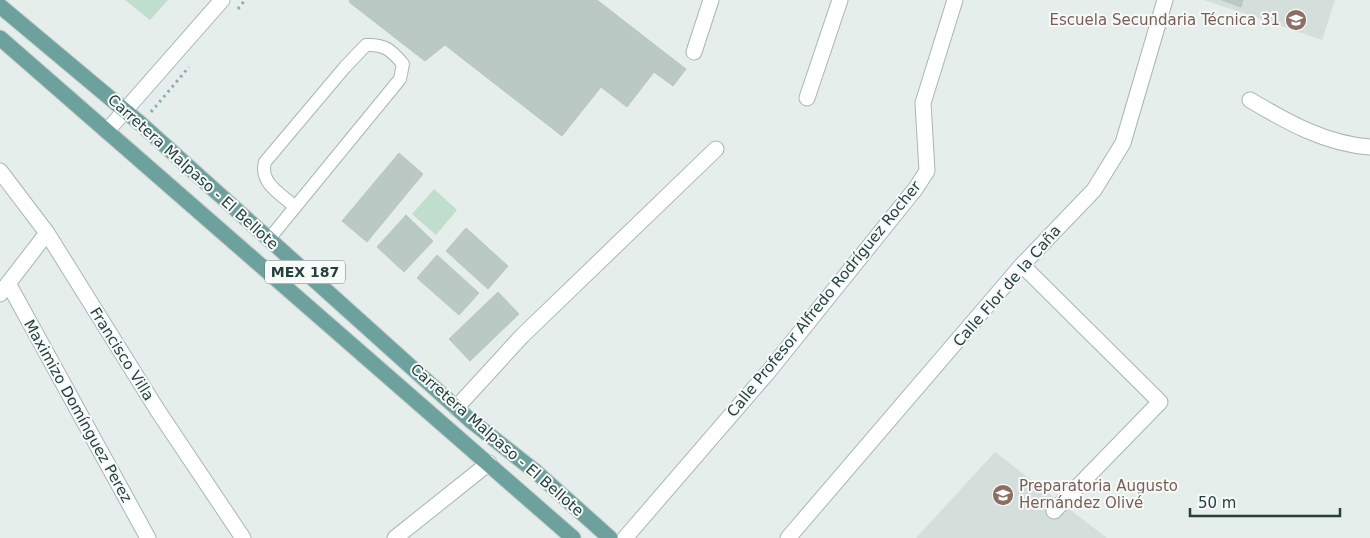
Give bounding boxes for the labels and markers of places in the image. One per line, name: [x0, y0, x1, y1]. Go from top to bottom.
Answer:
school or university icon: Escuela Secundaria Técnica 31: [1284, 8, 1308, 32]
place label: Escuela Secundaria Técnica 31: [1050, 11, 1280, 29]
place label: Preparatoria Augusto Hernández Olivé: [1019, 477, 1178, 512]
school or university icon: Preparatoria Augusto Hernández Olivé: [991, 483, 1015, 507]

